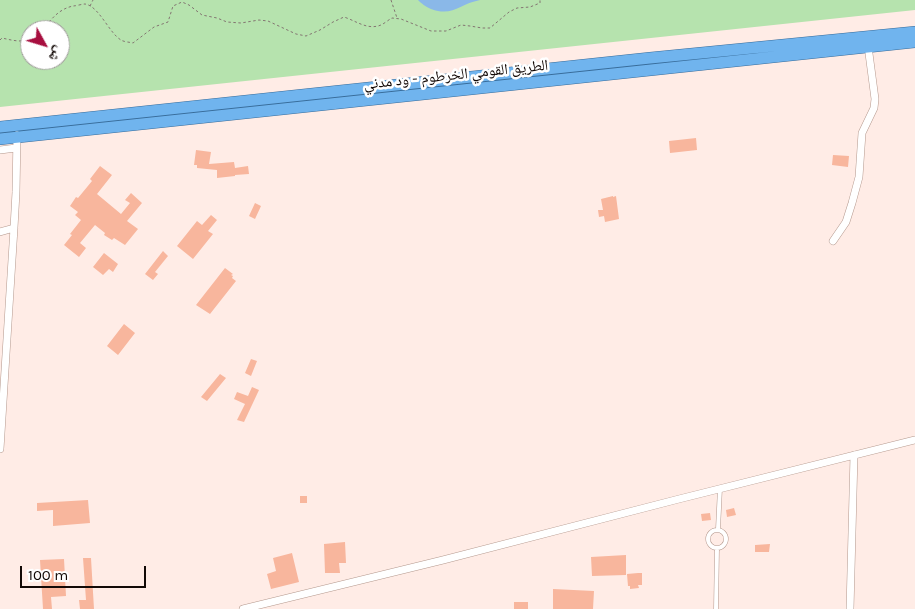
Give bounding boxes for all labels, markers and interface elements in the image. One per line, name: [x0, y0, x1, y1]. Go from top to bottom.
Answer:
north arrow: [20, 20, 70, 70]
text: ش: [45, 43, 68, 65]
street label: الطريق القومي الخرطوم - ود مدني: [363, 56, 549, 94]
scale bar: [22, 556, 149, 588]
text: 100 m: [28, 566, 68, 584]

